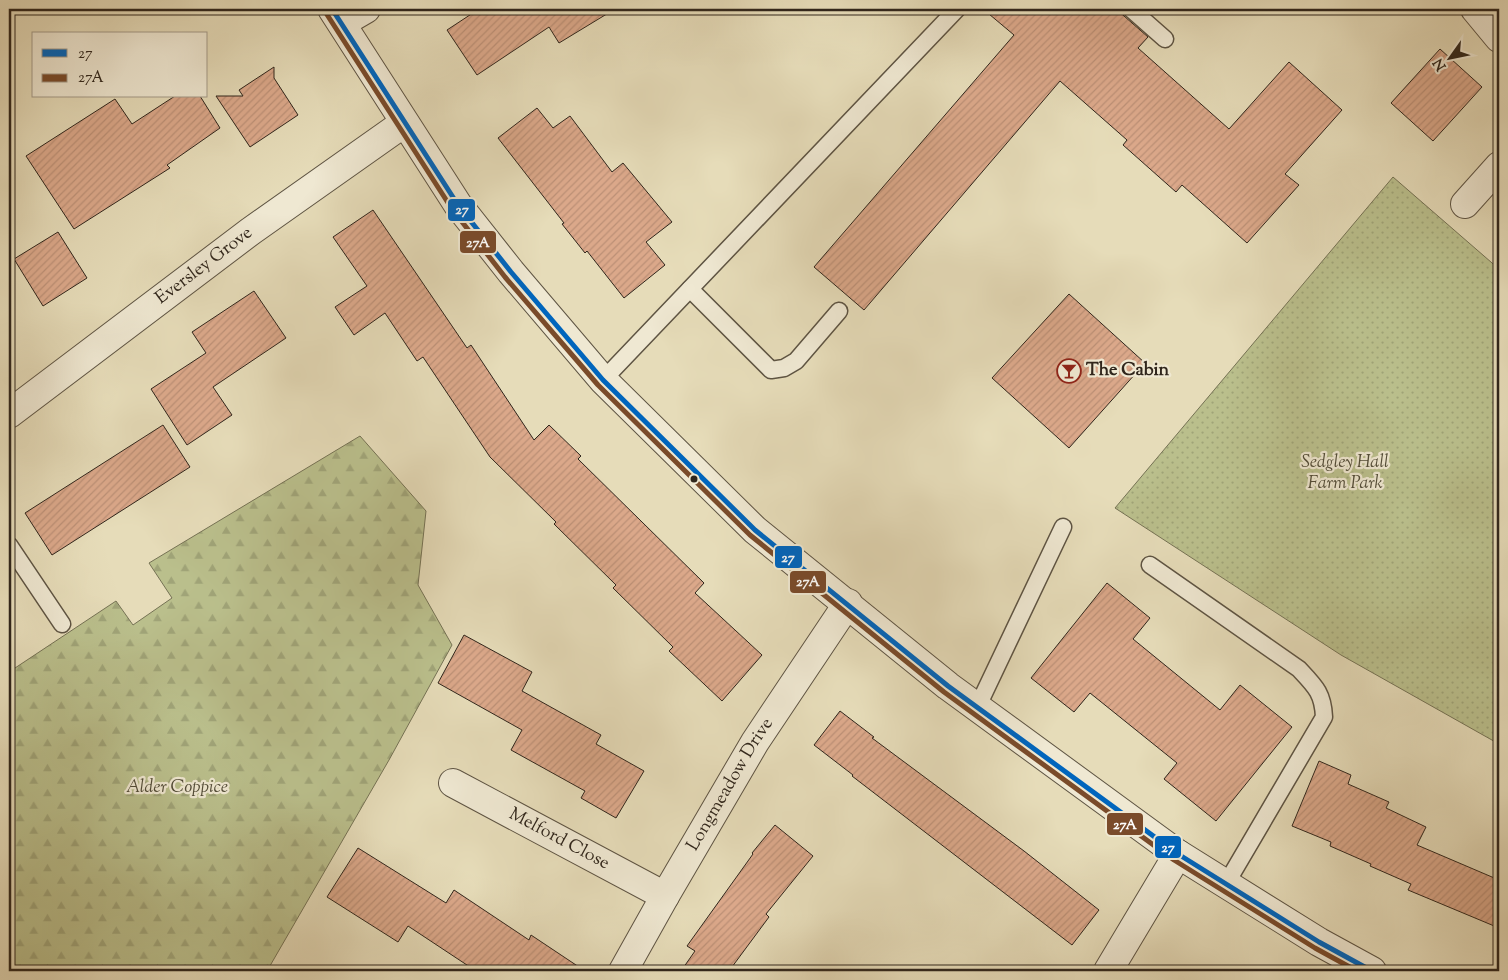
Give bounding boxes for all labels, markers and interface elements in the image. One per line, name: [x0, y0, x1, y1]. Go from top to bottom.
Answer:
legend: [32, 32, 208, 98]
north arrow: [1426, 32, 1476, 82]
text: 27: [78, 44, 93, 65]
text: N: [1429, 54, 1452, 74]
text: 27A: [78, 68, 104, 89]
line badge: 27: [447, 198, 476, 222]
text: 27: [455, 201, 470, 221]
street label: Eversley Grove: [150, 221, 258, 312]
line badge: 27A: [459, 230, 497, 254]
text: 27A: [466, 234, 491, 254]
bar icon: The Cabin: [1056, 358, 1082, 384]
place label: The Cabin: [1086, 358, 1170, 384]
park label: Sedgley Hall Farm Park: [1301, 450, 1389, 497]
unlabelled marker: [689, 474, 699, 484]
line badge: 27: [774, 545, 803, 569]
text: 27: [781, 549, 796, 569]
line badge: 27A: [789, 570, 827, 594]
text: 27A: [796, 573, 821, 593]
street label: Longmeadow Drive: [681, 713, 780, 856]
park label: Alder Coppice: [126, 775, 228, 801]
street label: Melford Close: [504, 802, 614, 877]
line badge: 27A: [1106, 812, 1144, 836]
text: 27A: [1113, 816, 1138, 836]
line badge: 27: [1154, 835, 1182, 859]
text: 27: [1161, 839, 1176, 859]

